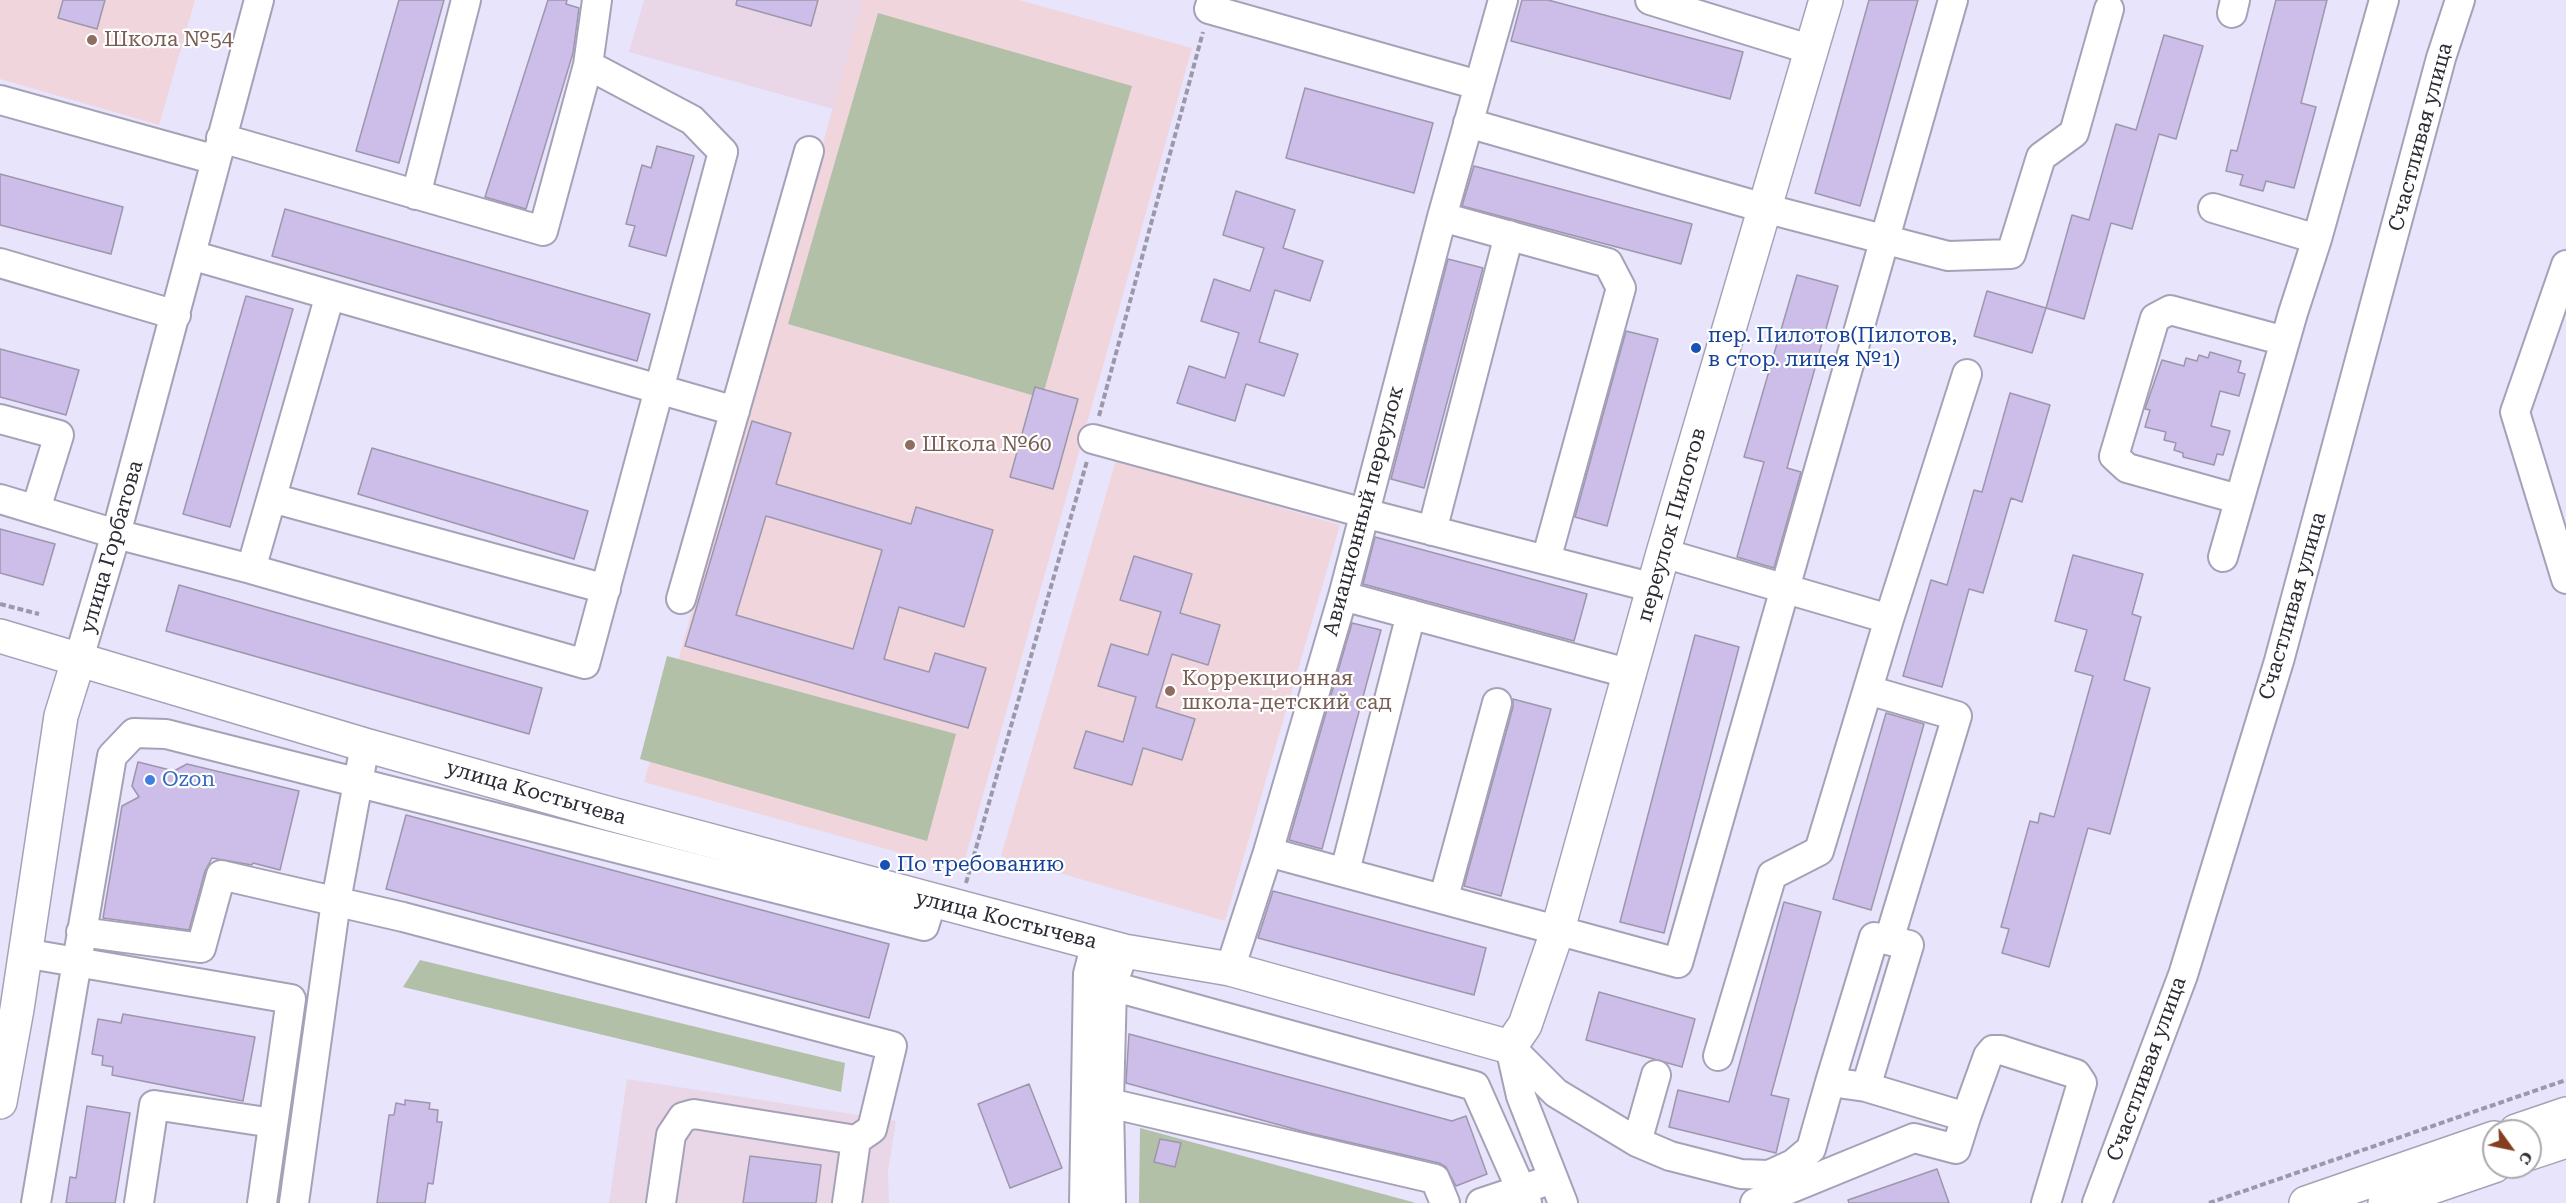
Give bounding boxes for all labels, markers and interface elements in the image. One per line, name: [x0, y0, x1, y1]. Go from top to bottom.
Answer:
place label: Школа №54: [104, 27, 234, 53]
marker: Школа №54: [85, 33, 99, 47]
street label: Счастливая улица: [2384, 40, 2458, 234]
place label: пер. Пилотов(Пилотов, в стор. лицея №1): [1708, 323, 1957, 373]
marker: пер. Пилотов(Пилотов, в стор. лицея №1): [1689, 341, 1703, 355]
street label: Авиационный переулок: [1318, 383, 1410, 639]
street label: переулок Пилотов: [1632, 425, 1712, 625]
place label: Школа №60: [922, 432, 1052, 458]
marker: Школа №60: [903, 438, 917, 452]
street label: улица Горбатова: [75, 458, 149, 636]
street label: Счастливая улица: [2254, 509, 2332, 703]
place label: Коррекционная школа-детский сад: [1182, 666, 1392, 716]
marker: Коррекционная школа-детский сад: [1163, 684, 1177, 698]
street label: улица Костычева: [443, 755, 629, 831]
place label: Ozon: [162, 767, 215, 793]
marker: Ozon: [143, 773, 157, 787]
place label: По требованию: [897, 852, 1064, 878]
marker: По требованию: [878, 858, 892, 872]
street label: улица Костычева: [913, 885, 1099, 955]
street label: Счастливая улица: [2102, 973, 2192, 1165]
north arrow: [2482, 1119, 2542, 1179]
text: С: [2515, 1148, 2537, 1168]

